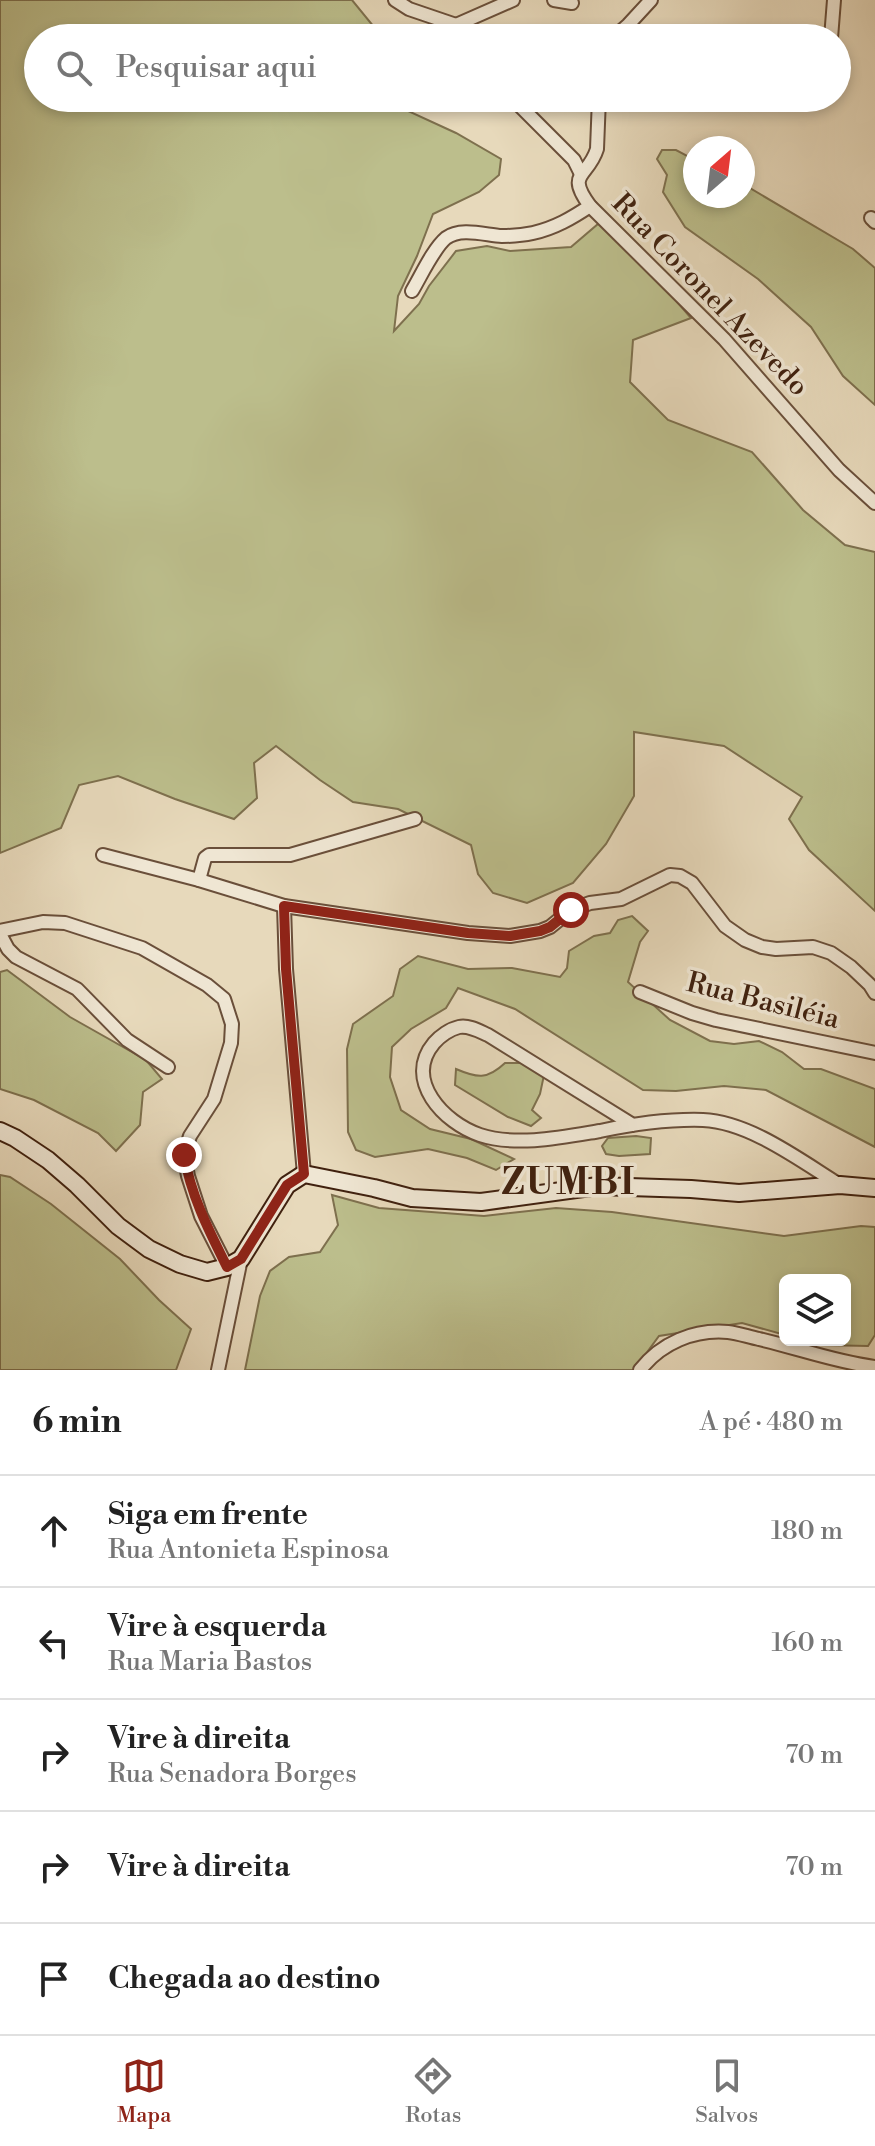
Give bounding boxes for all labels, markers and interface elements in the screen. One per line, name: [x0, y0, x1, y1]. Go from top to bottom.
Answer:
search box: [24, 24, 851, 112]
icon: search: [52, 46, 96, 90]
text: Pesquisar aqui: [116, 49, 317, 87]
north arrow: [683, 136, 755, 208]
street label: Rua Coronel Azevedo: [604, 186, 816, 404]
route start: [553, 892, 589, 928]
street label: Rua Basiléia: [683, 965, 844, 1037]
route end: [166, 1137, 202, 1173]
district label: ZUMBI: [502, 1161, 636, 1206]
map controls: [779, 1274, 851, 1346]
button: layers: [779, 1274, 851, 1346]
text: 6 min: [32, 1401, 122, 1443]
text: A pé · 480 m: [700, 1406, 843, 1438]
text: Siga em frente: [108, 1496, 308, 1534]
icon: ahead: [32, 1509, 76, 1553]
text: 180 m: [771, 1515, 843, 1547]
text: Rua Antonieta Espinosa: [108, 1534, 389, 1566]
text: Vire à esquerda: [108, 1608, 327, 1646]
icon: left: [32, 1621, 76, 1665]
text: 160 m: [772, 1627, 843, 1659]
text: Rua Maria Bastos: [108, 1646, 312, 1678]
text: Vire à direita: [108, 1720, 290, 1758]
icon: right: [32, 1733, 76, 1777]
text: 70 m: [785, 1739, 843, 1771]
text: Rua Senadora Borges: [108, 1758, 357, 1790]
icon: right: [32, 1845, 76, 1889]
text: Vire à direita: [108, 1848, 290, 1886]
text: 70 m: [785, 1851, 843, 1883]
icon: arrive: [32, 1957, 76, 2001]
text: Chegada ao destino: [108, 1960, 381, 1998]
tab: Mapa: [117, 2054, 171, 2129]
tab: Rotas: [405, 2054, 461, 2129]
tab: Salvos: [695, 2054, 758, 2129]

